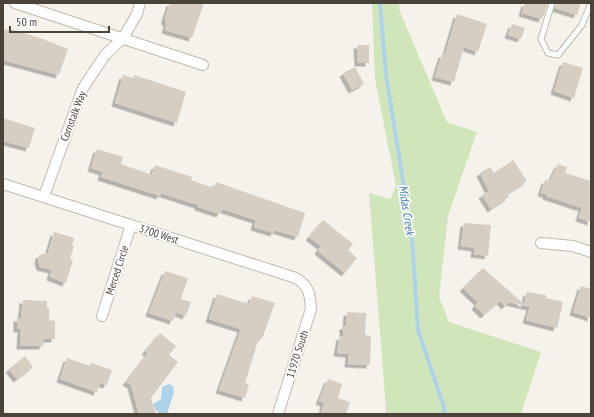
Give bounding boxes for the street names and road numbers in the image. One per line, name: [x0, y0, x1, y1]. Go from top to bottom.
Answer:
street label: Cornstalk Way: [57, 88, 89, 143]
street label: 3700 West: [138, 221, 180, 247]
street label: Merced Circle: [102, 243, 132, 297]
street label: 11970 South: [283, 328, 311, 380]

